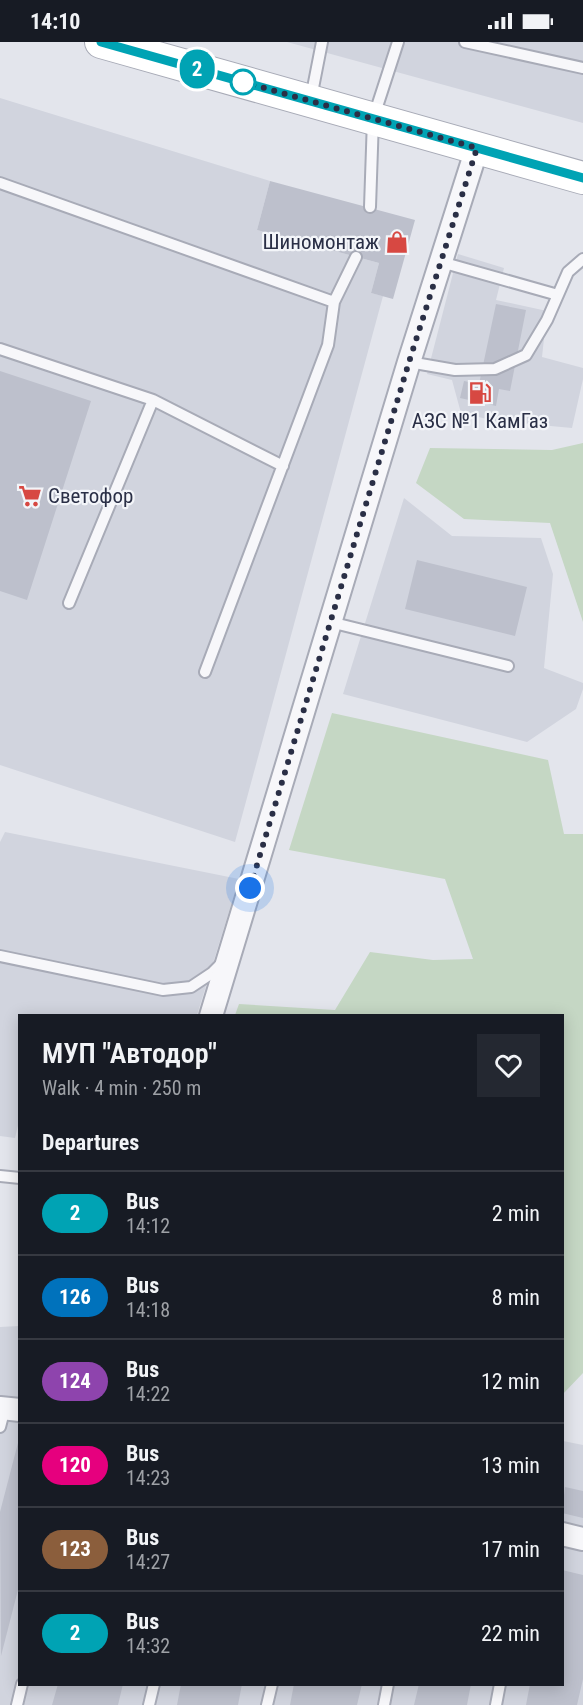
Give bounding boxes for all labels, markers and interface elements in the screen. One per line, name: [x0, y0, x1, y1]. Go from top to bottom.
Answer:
text: 14:10: [30, 9, 81, 34]
line badge: 2: [178, 50, 216, 88]
text: 2: [192, 57, 202, 81]
unlabelled marker: [230, 69, 256, 95]
shop icon: Шиномонтаж: [384, 229, 410, 255]
place label: Шиномонтаж: [262, 230, 379, 254]
fuel station icon: АЗС №1 КамГаз: [467, 380, 493, 406]
place label: АЗС №1 КамГаз: [412, 409, 548, 433]
supermarket icon: Светофор: [17, 483, 43, 509]
place label: Светофор: [48, 484, 133, 508]
your location: [235, 873, 265, 903]
button: heart: [477, 1034, 540, 1097]
text: МУП "Автодор": [42, 1037, 217, 1070]
text: Walk · 4 min · 250 m: [42, 1076, 201, 1100]
text: Departures: [42, 1130, 139, 1155]
text: Bus: [126, 1189, 159, 1214]
text: 2: [70, 1201, 80, 1225]
text: 2 min: [492, 1201, 540, 1226]
text: 14:12: [126, 1214, 170, 1238]
text: Bus: [126, 1273, 159, 1298]
text: 126: [59, 1285, 91, 1309]
text: 8 min: [492, 1285, 540, 1310]
text: 14:18: [126, 1298, 170, 1322]
text: Bus: [126, 1357, 159, 1382]
text: 124: [59, 1369, 91, 1393]
text: 12 min: [481, 1369, 540, 1394]
text: 14:22: [126, 1382, 170, 1406]
text: Bus: [126, 1441, 159, 1466]
text: 120: [59, 1453, 91, 1477]
text: 13 min: [481, 1453, 540, 1478]
text: 14:23: [126, 1466, 170, 1490]
text: Bus: [126, 1525, 159, 1550]
text: 123: [59, 1537, 91, 1561]
text: 17 min: [481, 1537, 540, 1562]
text: 14:27: [126, 1550, 170, 1574]
text: Bus: [126, 1609, 159, 1634]
text: 2: [70, 1621, 80, 1645]
text: 22 min: [481, 1621, 540, 1646]
text: 14:32: [126, 1634, 170, 1658]

